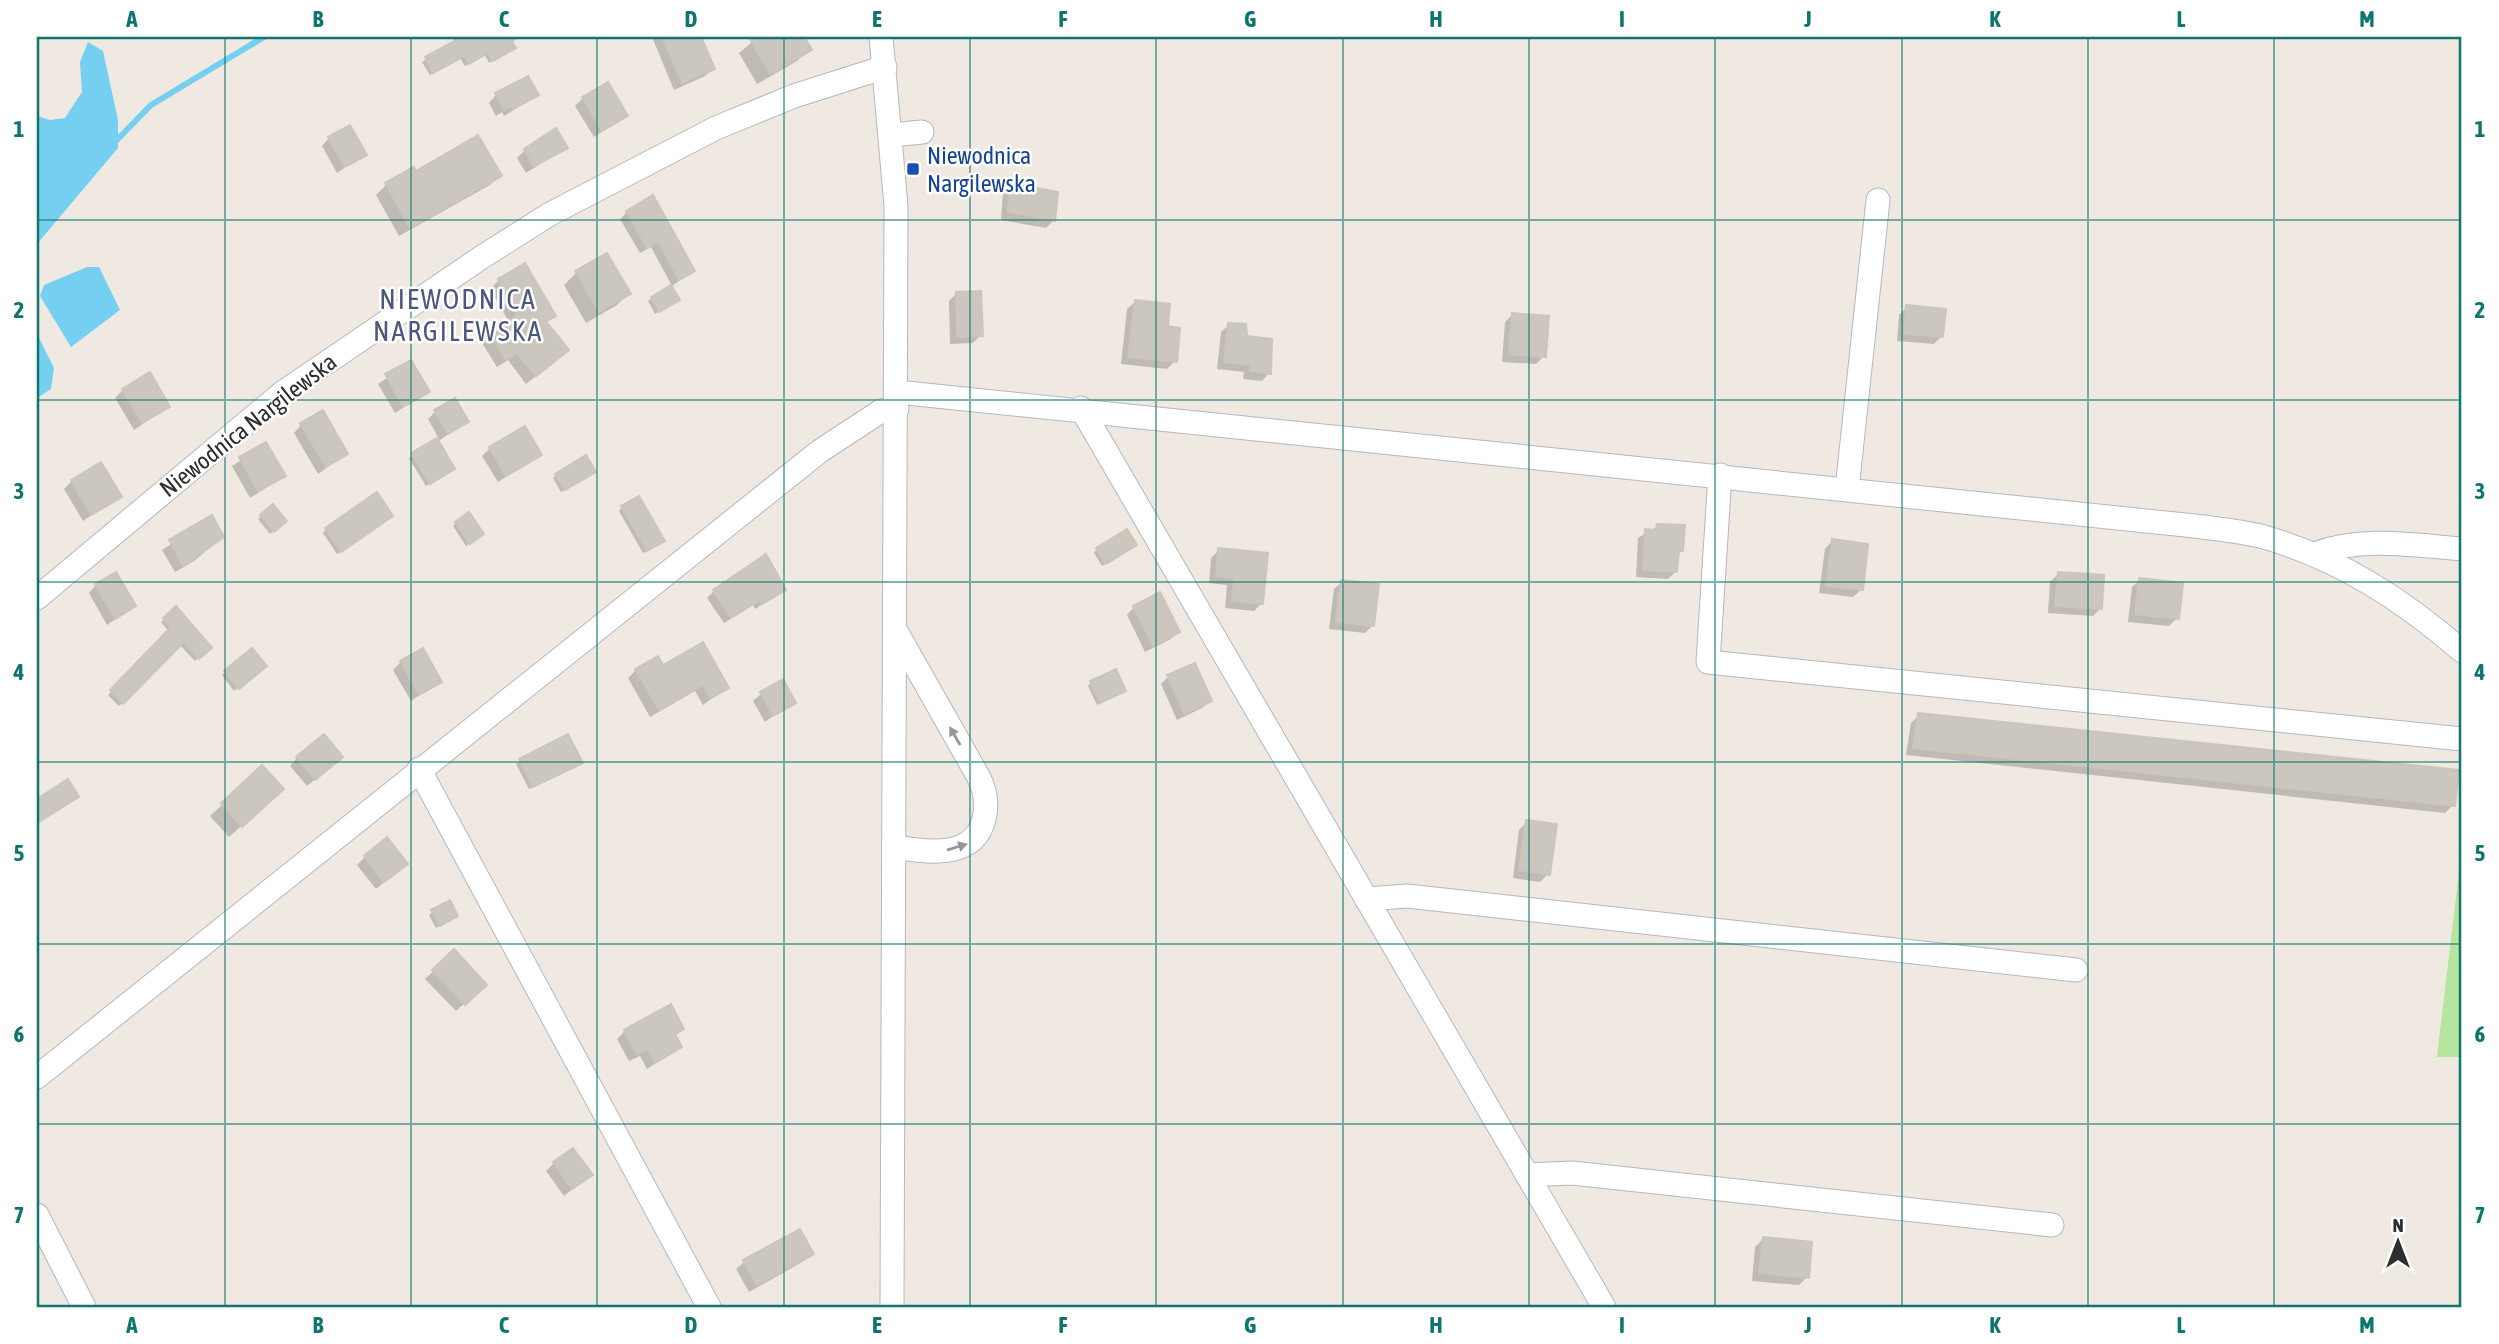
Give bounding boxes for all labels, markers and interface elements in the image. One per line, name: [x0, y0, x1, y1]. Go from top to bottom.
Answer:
text: A: [125, 6, 138, 32]
text: B: [313, 6, 324, 32]
text: C: [499, 6, 510, 32]
text: D: [685, 6, 698, 32]
text: E: [872, 6, 882, 32]
text: F: [1058, 6, 1068, 32]
text: G: [1244, 6, 1256, 32]
text: H: [1429, 6, 1443, 32]
text: I: [1619, 6, 1625, 32]
text: J: [1803, 6, 1812, 32]
text: K: [1989, 6, 2001, 32]
text: L: [2177, 6, 2186, 32]
text: M: [2359, 6, 2375, 32]
text: 1: [14, 116, 25, 142]
text: 1: [2475, 116, 2486, 142]
place label: Niewodnica Nargilewska: [927, 142, 1036, 197]
marker: Niewodnica Nargilewska: [905, 161, 921, 177]
district label: NIEWODNICA NARGILEWSKA: [373, 283, 543, 347]
text: 2: [14, 297, 24, 323]
text: 2: [2475, 297, 2485, 323]
street label: Niewodnica Nargilewska: [154, 348, 342, 502]
text: 3: [14, 478, 24, 504]
text: 3: [2475, 478, 2485, 504]
text: 4: [13, 659, 25, 685]
text: 4: [2474, 659, 2486, 685]
one-way arrow: [949, 727, 961, 746]
text: 5: [14, 840, 25, 866]
text: 5: [2475, 840, 2486, 866]
one-way arrow: [947, 842, 968, 852]
text: 6: [14, 1021, 25, 1047]
text: 6: [2475, 1021, 2486, 1047]
text: 7: [14, 1202, 24, 1228]
text: 7: [2475, 1202, 2485, 1228]
north arrow: [2362, 1208, 2432, 1278]
text: N: [2392, 1214, 2404, 1236]
text: A: [125, 1312, 138, 1338]
text: B: [313, 1312, 324, 1338]
text: C: [499, 1312, 510, 1338]
text: D: [685, 1312, 698, 1338]
text: E: [872, 1312, 882, 1338]
text: F: [1058, 1312, 1068, 1338]
text: G: [1244, 1312, 1256, 1338]
text: H: [1429, 1312, 1443, 1338]
text: I: [1619, 1312, 1625, 1338]
text: J: [1803, 1312, 1812, 1338]
text: K: [1989, 1312, 2001, 1338]
text: L: [2177, 1312, 2186, 1338]
text: M: [2359, 1312, 2375, 1338]

